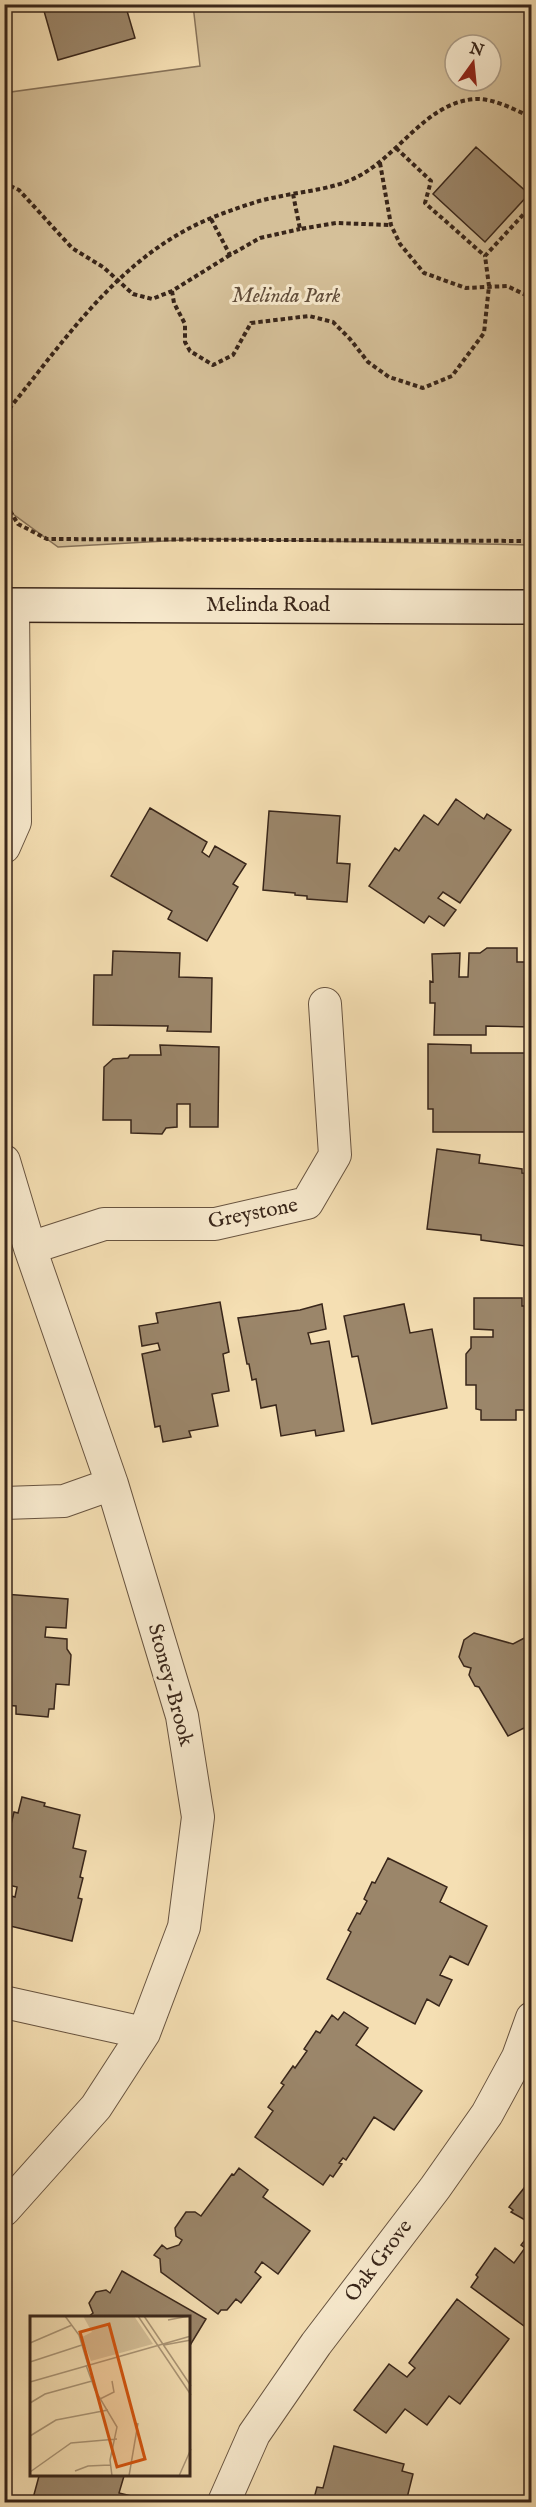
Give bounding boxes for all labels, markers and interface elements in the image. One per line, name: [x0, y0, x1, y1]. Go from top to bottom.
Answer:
north arrow: [443, 33, 503, 93]
text: N: [466, 39, 486, 62]
park label: Melinda Park: [232, 283, 341, 310]
street label: Melinda Road: [206, 592, 331, 619]
street label: Greystone: [206, 1192, 301, 1236]
street label: Stoney-Brook: [141, 1621, 199, 1750]
street label: Oak Grove: [339, 2214, 419, 2308]
inset map: [30, 2316, 190, 2477]

